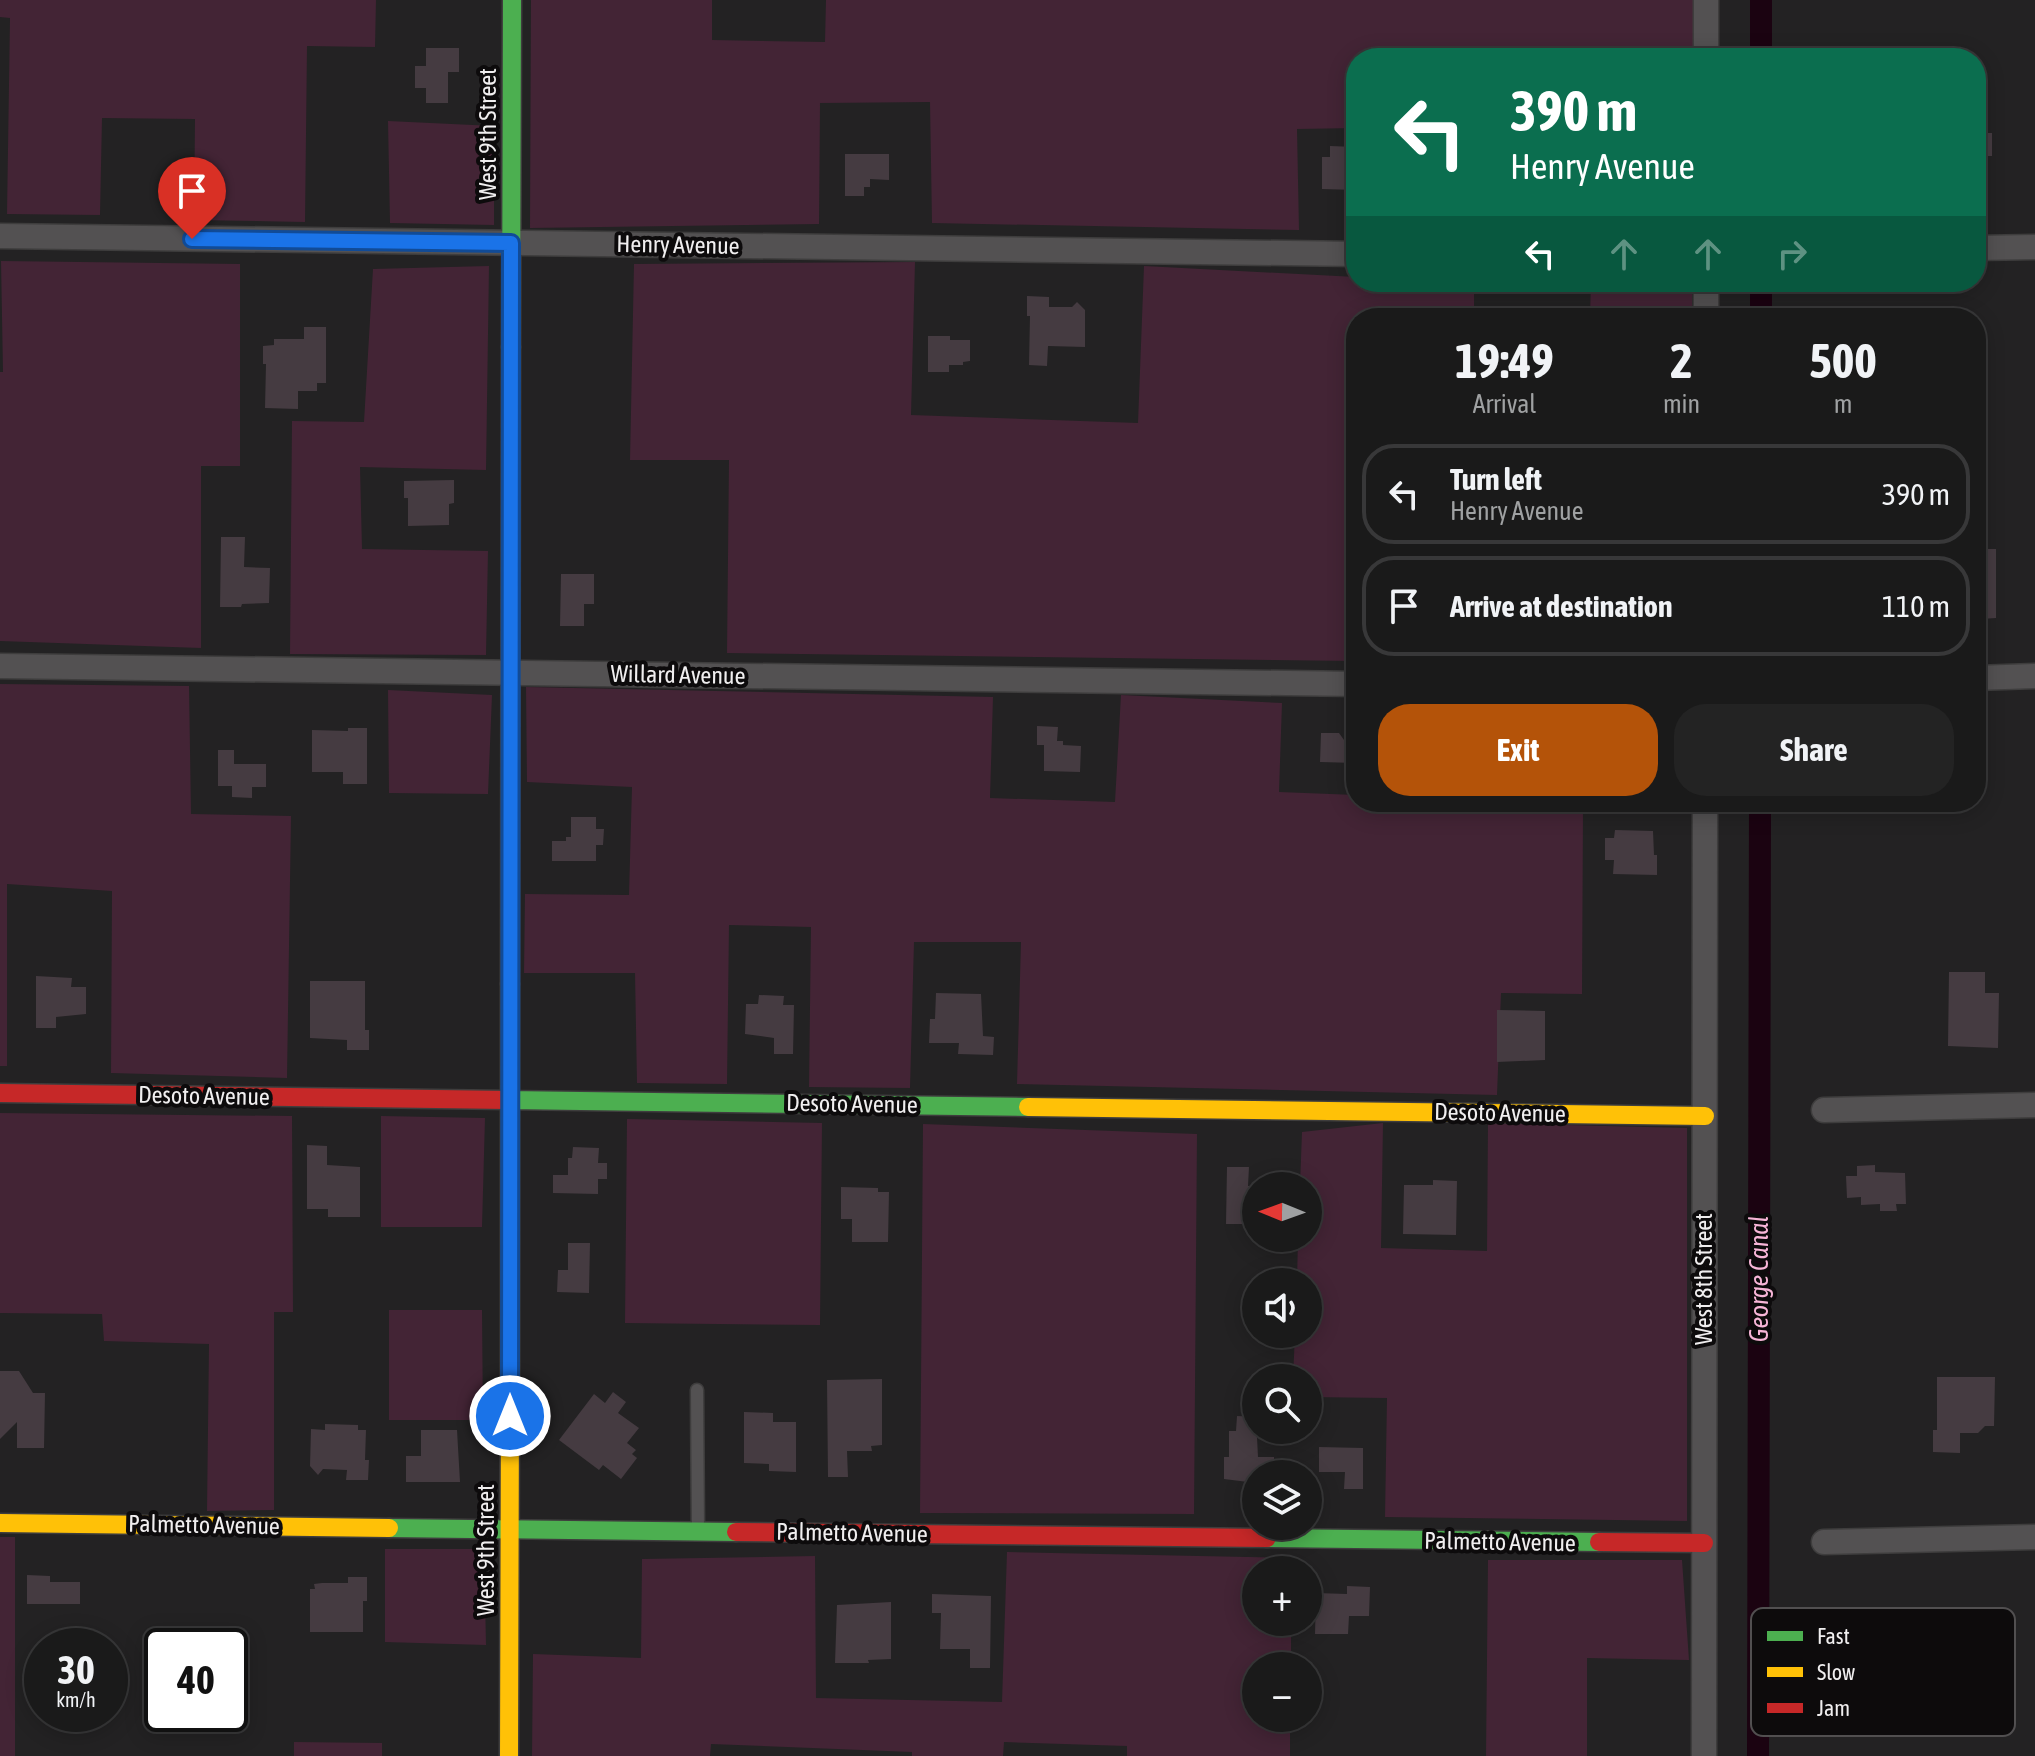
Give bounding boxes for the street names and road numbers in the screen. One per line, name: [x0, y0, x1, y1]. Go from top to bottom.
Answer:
street label: West 9th Street: [474, 68, 501, 200]
street label: Henry Avenue: [616, 230, 740, 259]
street label: Willard Avenue: [610, 660, 746, 689]
street label: Desoto Avenue: [138, 1081, 270, 1110]
street label: Desoto Avenue: [786, 1089, 918, 1118]
street label: Desoto Avenue: [1434, 1098, 1566, 1127]
street label: West 8th Street: [1690, 1213, 1717, 1345]
street label: West 9th Street: [472, 1484, 499, 1616]
street label: Palmetto Avenue: [128, 1510, 280, 1539]
street label: Palmetto Avenue: [776, 1518, 928, 1547]
street label: Palmetto Avenue: [1424, 1527, 1576, 1556]

